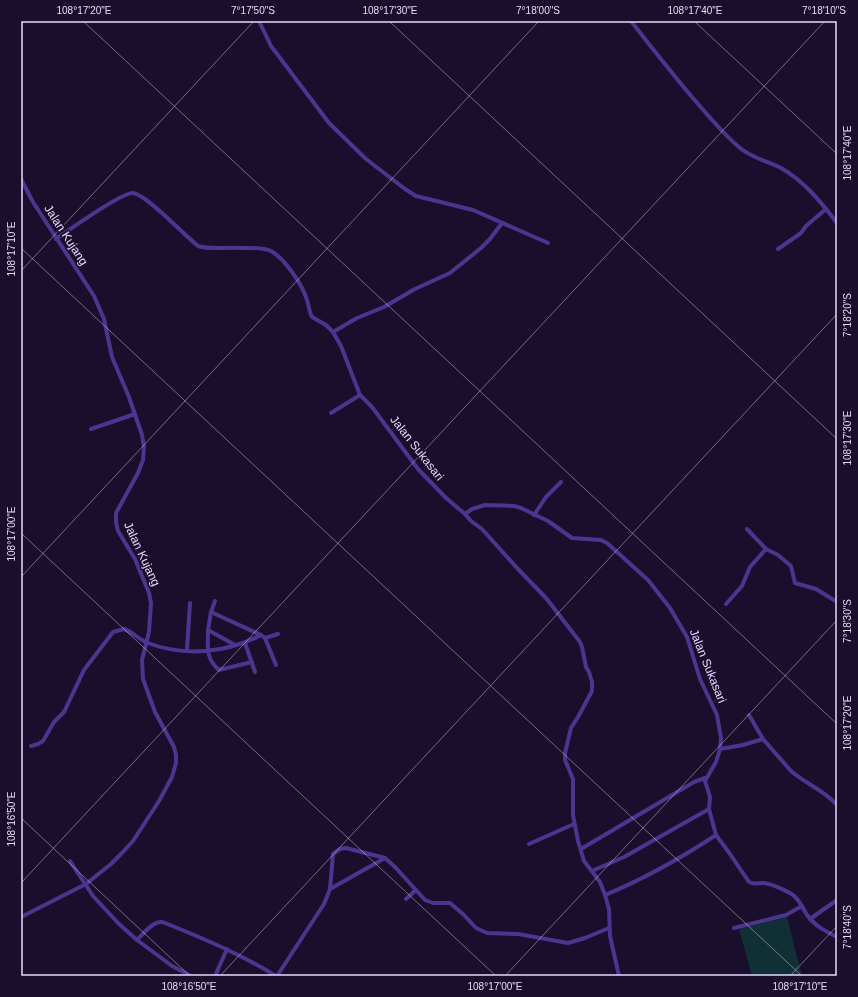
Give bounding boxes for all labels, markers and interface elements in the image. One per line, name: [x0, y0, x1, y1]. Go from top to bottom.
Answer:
text: 108°17'20"E: [56, 5, 112, 16]
text: 7°17'50"S: [231, 5, 275, 16]
text: 108°17'30"E: [362, 5, 418, 16]
text: 7°18'00"S: [516, 5, 560, 16]
text: 108°17'40"E: [667, 5, 723, 16]
text: 7°18'10"S: [802, 5, 846, 16]
text: 108°17'40"E: [842, 125, 853, 181]
street label: Jalan Kujang: [41, 202, 91, 268]
text: 108°17'10"E: [6, 221, 17, 277]
text: 7°18'20"S: [842, 293, 853, 337]
text: 108°17'30"E: [842, 410, 853, 466]
street label: Jalan Sukasari: [387, 413, 447, 483]
text: 108°17'00"E: [6, 506, 17, 562]
street label: Jalan Kujang: [121, 520, 163, 588]
text: 7°18'30"S: [842, 599, 853, 643]
street label: Jalan Sukasari: [687, 627, 729, 705]
text: 108°17'20"E: [842, 695, 853, 751]
text: 108°16'50"E: [6, 791, 17, 847]
text: 7°18'40"S: [842, 905, 853, 949]
text: 108°16'50"E: [161, 981, 217, 992]
text: 108°17'00"E: [467, 981, 523, 992]
text: 108°17'10"E: [772, 981, 828, 992]

